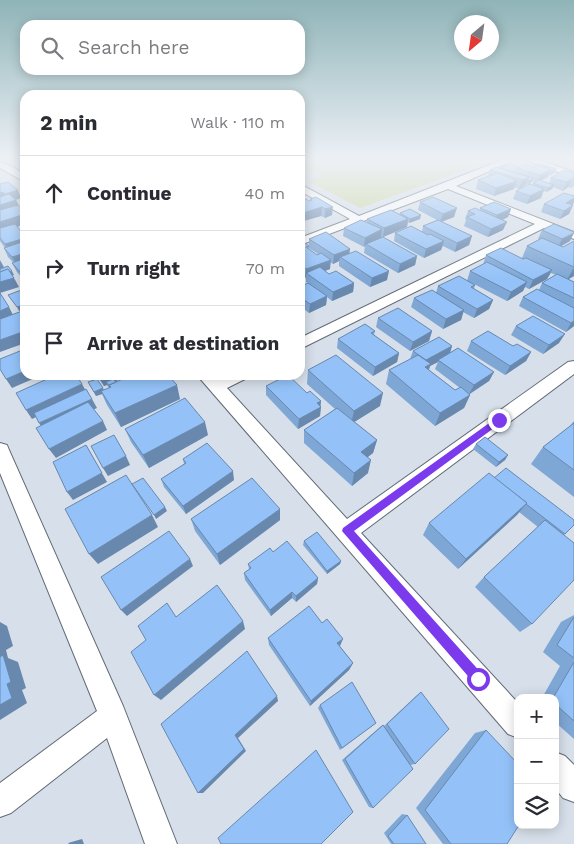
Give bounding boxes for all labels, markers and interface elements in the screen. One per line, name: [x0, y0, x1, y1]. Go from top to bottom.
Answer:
north arrow: [454, 15, 499, 60]
search box: [20, 20, 305, 75]
icon: search: [38, 34, 66, 62]
text: Search here: [78, 36, 189, 59]
text: 2 min: [40, 110, 97, 135]
text: Walk · 110 m: [190, 113, 285, 132]
icon: ahead: [40, 179, 68, 207]
text: Continue: [87, 182, 171, 205]
text: 40 m: [245, 184, 285, 203]
icon: right: [40, 254, 68, 282]
text: Turn right: [87, 257, 180, 280]
text: 70 m: [246, 259, 285, 278]
icon: arrive: [40, 329, 68, 357]
text: Arrive at destination: [87, 332, 279, 355]
route end: [488, 409, 511, 432]
route start: [467, 668, 490, 691]
map controls: [514, 694, 559, 829]
button: +: [514, 694, 559, 739]
button: −: [514, 739, 559, 784]
button: layers: [514, 784, 559, 829]

